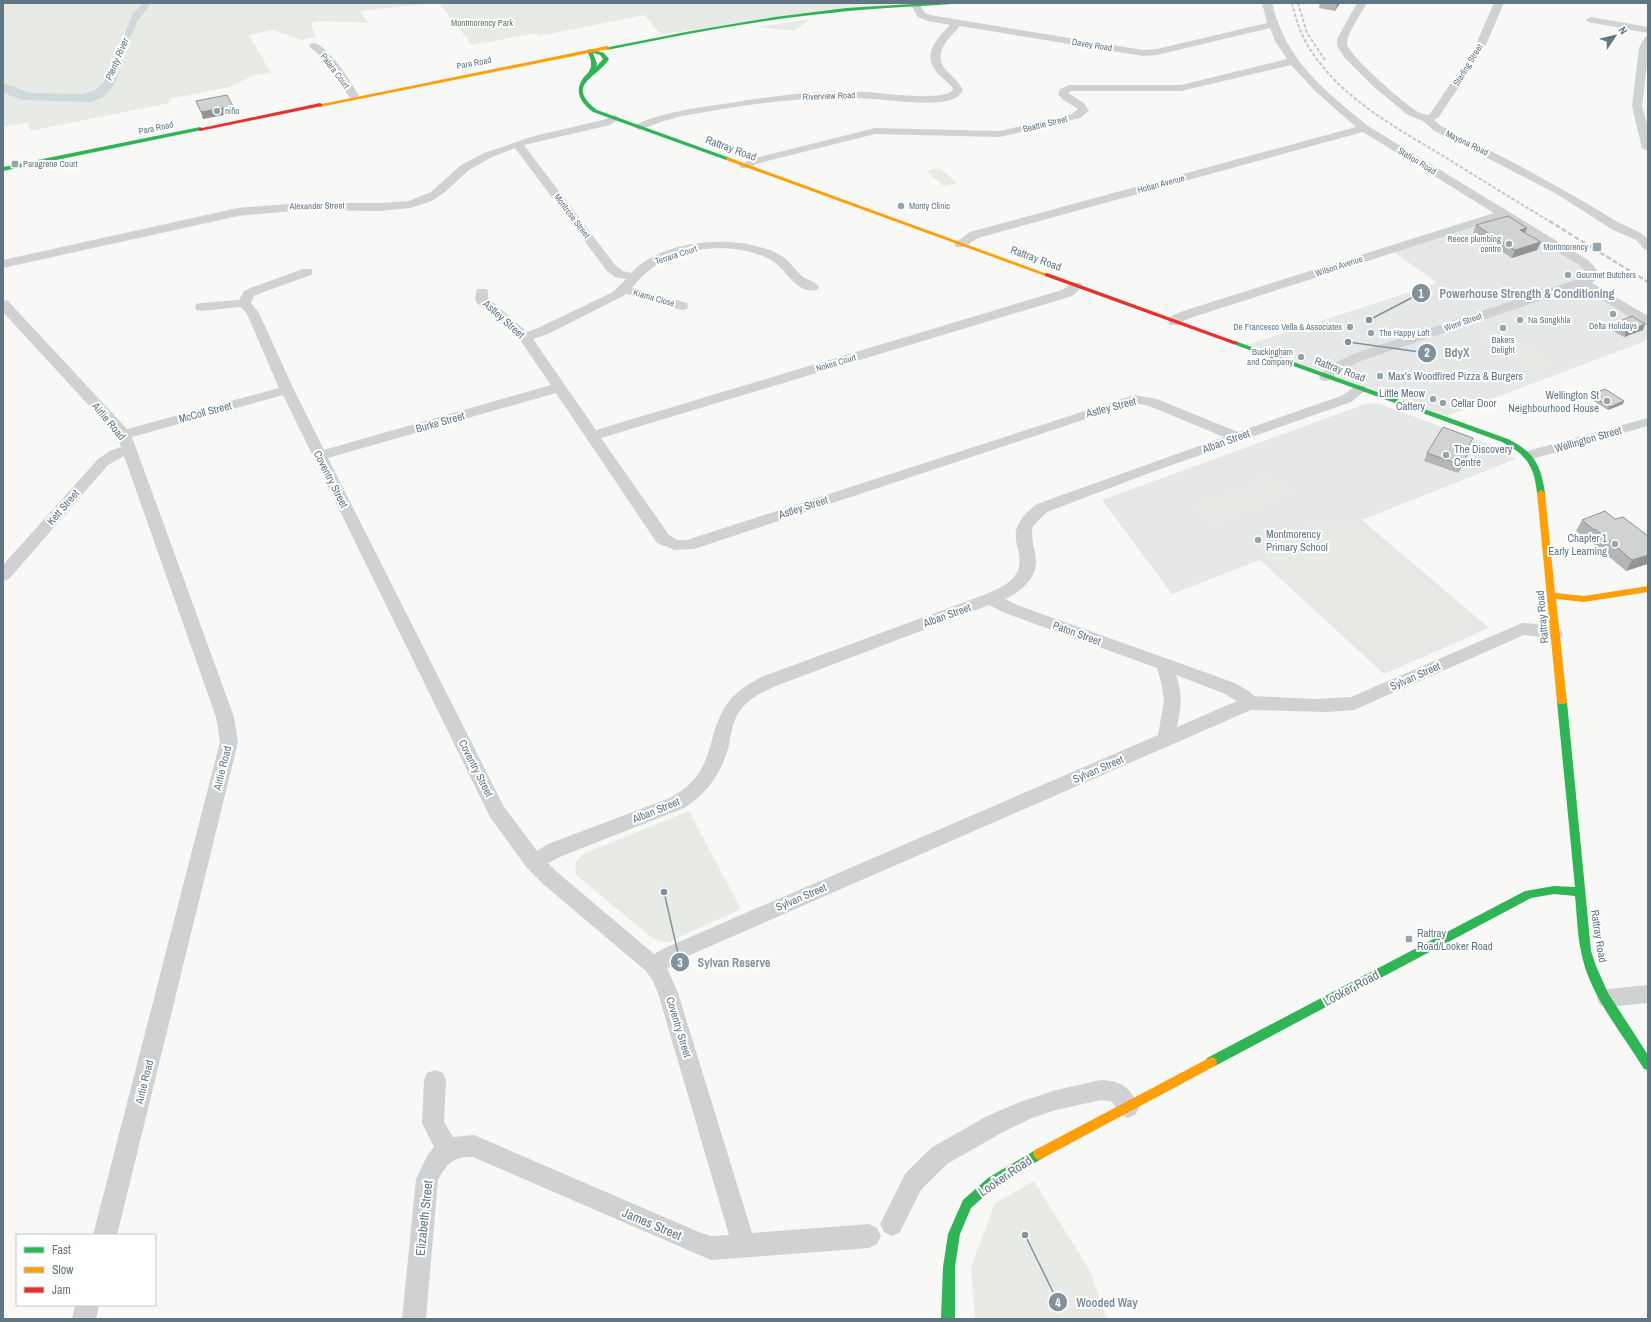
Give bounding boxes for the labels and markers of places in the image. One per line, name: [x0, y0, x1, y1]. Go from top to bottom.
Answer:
place label: niño: [225, 105, 239, 117]
marker: niño: [212, 106, 222, 116]
place label: Paragrene Court: [23, 158, 78, 170]
marker: Paragrene Court: [10, 159, 20, 169]
place label: Monty Clinic: [909, 200, 950, 212]
marker: Monty Clinic: [896, 201, 906, 211]
place label: Reece plumbing centre: [1447, 233, 1502, 255]
marker: Reece plumbing centre: [1504, 239, 1514, 249]
place label: Montmorency: [1543, 241, 1588, 253]
marker: Montmorency: [1591, 241, 1603, 253]
place label: Gourmet Butchers: [1576, 269, 1636, 281]
marker: Gourmet Butchers: [1563, 270, 1573, 280]
callout: Powerhouse Strength & Conditioning: [1411, 281, 1622, 305]
marker: Delta Holidays: [1608, 309, 1618, 319]
place label: Na Songkhla: [1528, 314, 1570, 326]
marker: Na Songkhla: [1515, 315, 1525, 325]
place label: Delta Holidays: [1589, 320, 1637, 332]
place label: De Francesco Vella & Associates: [1233, 321, 1342, 333]
marker: De Francesco Vella & Associates: [1345, 322, 1355, 332]
marker: Bakers Delight: [1498, 323, 1508, 333]
place label: The Happy Loft: [1379, 327, 1429, 339]
marker: The Happy Loft: [1366, 328, 1376, 338]
place label: Bakers Delight: [1491, 334, 1515, 356]
callout: BdyX: [1417, 341, 1478, 365]
place label: Buckingham and Company: [1247, 346, 1293, 368]
marker: Buckingham and Company: [1296, 352, 1306, 362]
place label: Max's Woodfired Pizza & Burgers: [1388, 369, 1523, 383]
marker: Max's Woodfired Pizza & Burgers: [1375, 371, 1385, 381]
place label: Little Meow Cattery: [1379, 386, 1425, 413]
place label: Wellington St Neighbourhood House: [1508, 388, 1599, 415]
marker: Little Meow Cattery: [1428, 394, 1438, 404]
place label: Cellar Door: [1451, 396, 1497, 410]
marker: Wellington St Neighbourhood House: [1602, 396, 1612, 406]
marker: Cellar Door: [1438, 398, 1448, 408]
place label: The Discovery Centre: [1454, 442, 1513, 469]
marker: The Discovery Centre: [1441, 450, 1451, 460]
place label: Montmorency Primary School: [1266, 527, 1328, 554]
place label: Chapter 1 Early Learning: [1548, 531, 1607, 558]
marker: Montmorency Primary School: [1253, 535, 1263, 545]
marker: Chapter 1 Early Learning: [1610, 539, 1620, 549]
place label: Rattray Road/Looker Road: [1417, 926, 1493, 953]
marker: Rattray Road/Looker Road: [1404, 934, 1414, 944]
callout: Sylvan Reserve: [670, 950, 779, 974]
callout: Wooded Way: [1048, 1290, 1145, 1314]

